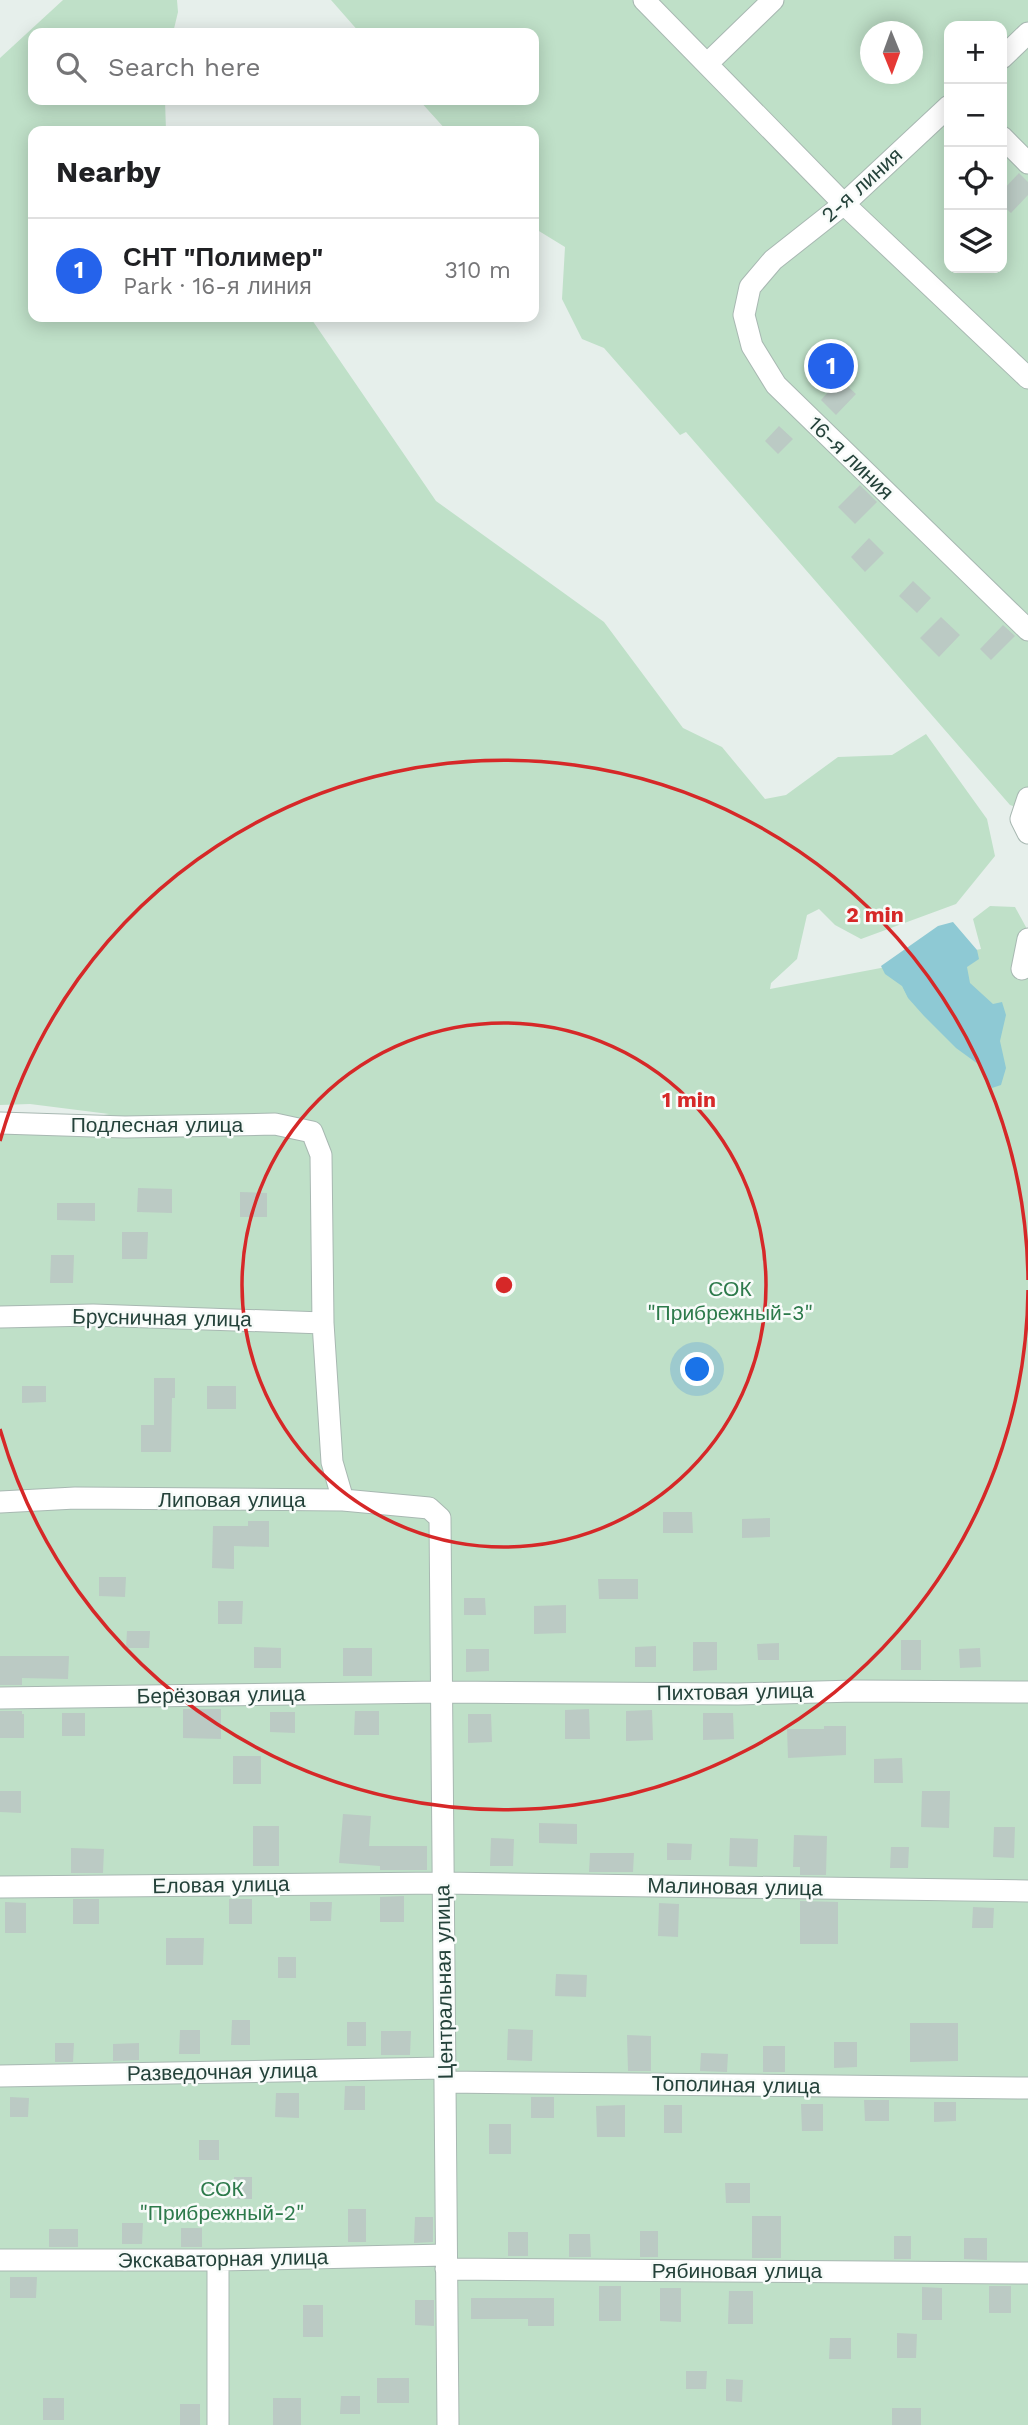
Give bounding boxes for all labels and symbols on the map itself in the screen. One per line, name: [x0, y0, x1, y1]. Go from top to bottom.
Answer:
north arrow: [860, 21, 923, 84]
street label: 2-я линия: [816, 142, 907, 227]
pin: 1: [808, 340, 854, 392]
street label: 16-я линия: [803, 411, 899, 504]
text: 2 min: [846, 902, 904, 927]
text: 1 min: [662, 1087, 716, 1112]
street label: Подлесная улица: [71, 1112, 244, 1137]
centre of rings: [492, 1273, 516, 1297]
park label: СОК "Прибрежный-3": [647, 1276, 813, 1325]
street label: Брусничная улица: [72, 1303, 252, 1332]
your location: [680, 1352, 714, 1386]
street label: Липовая улица: [158, 1487, 306, 1512]
street label: Пихтовая улица: [656, 1678, 814, 1705]
street label: Берёзовая улица: [136, 1681, 306, 1708]
street label: Еловая улица: [152, 1871, 290, 1898]
street label: Малиновая улица: [647, 1872, 823, 1901]
street label: Центральная улица: [429, 1884, 458, 2079]
street label: Разведочная улица: [127, 2057, 318, 2086]
street label: Тополиная улица: [651, 2071, 821, 2098]
park label: СОК "Прибрежный-2": [139, 2176, 305, 2225]
street label: Экскаваторная улица: [117, 2244, 329, 2273]
street label: Рябиновая улица: [652, 2258, 823, 2283]

